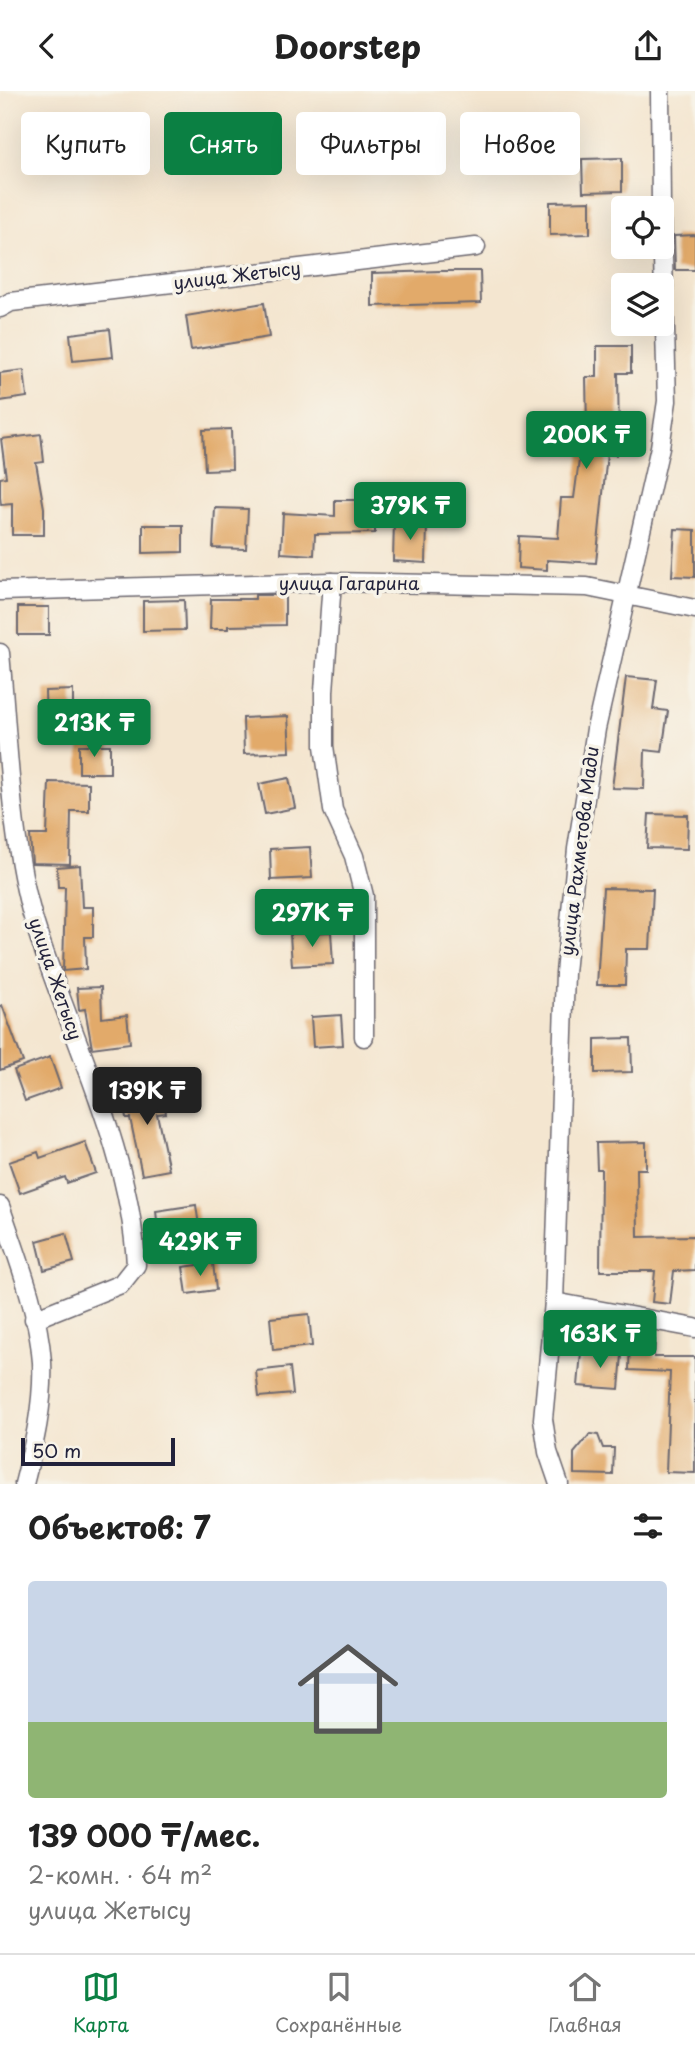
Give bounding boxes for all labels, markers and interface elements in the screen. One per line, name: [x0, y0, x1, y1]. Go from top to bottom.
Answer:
text: Doorstep: [274, 22, 421, 70]
icon: back: [28, 27, 66, 65]
icon: share: [629, 27, 667, 65]
chip: Купить: [21, 112, 150, 175]
chip: Снять: [164, 112, 282, 175]
chip: Фильтры: [296, 112, 446, 175]
chip: Новое: [460, 112, 580, 175]
map controls: [611, 196, 674, 336]
button: locate: [611, 196, 674, 259]
street label: улица Жетысу: [172, 253, 302, 296]
button: layers: [611, 273, 674, 336]
pin: 200K ₸: [529, 411, 643, 471]
text: 200K ₸: [542, 416, 630, 451]
pin: 379K ₸: [353, 483, 467, 542]
text: 379K ₸: [370, 487, 450, 522]
street label: улица Гагарина: [279, 569, 420, 596]
pin: 213K ₸: [37, 699, 151, 759]
text: 213K ₸: [54, 704, 134, 739]
street label: улица Рахметова Мади: [552, 745, 605, 957]
pin: 297K ₸: [255, 889, 369, 949]
text: 297K ₸: [271, 894, 353, 929]
street label: улица Жетысу: [23, 914, 90, 1043]
pin: 139K ₸: [90, 1067, 204, 1127]
text: 139K ₸: [109, 1072, 185, 1107]
pin: 429K ₸: [143, 1219, 257, 1278]
text: 429K ₸: [159, 1223, 241, 1258]
pin: 163K ₸: [543, 1311, 657, 1370]
text: 163K ₸: [560, 1315, 640, 1350]
scale bar: [21, 1435, 175, 1467]
text: 50 m: [32, 1436, 81, 1464]
text: Объектов: 7: [28, 1504, 211, 1549]
icon: filters: [629, 1507, 667, 1545]
icon: home: [285, 1626, 411, 1752]
text: 139 000 ₸/мес.: [28, 1812, 260, 1857]
text: 2-комн. · 64 m²: [28, 1857, 212, 1892]
text: улица Жетысу: [28, 1892, 191, 1927]
tab: Карта: [73, 1968, 129, 2038]
tab: Сохранённые: [275, 1968, 402, 2038]
tab: Главная: [548, 1968, 622, 2038]

